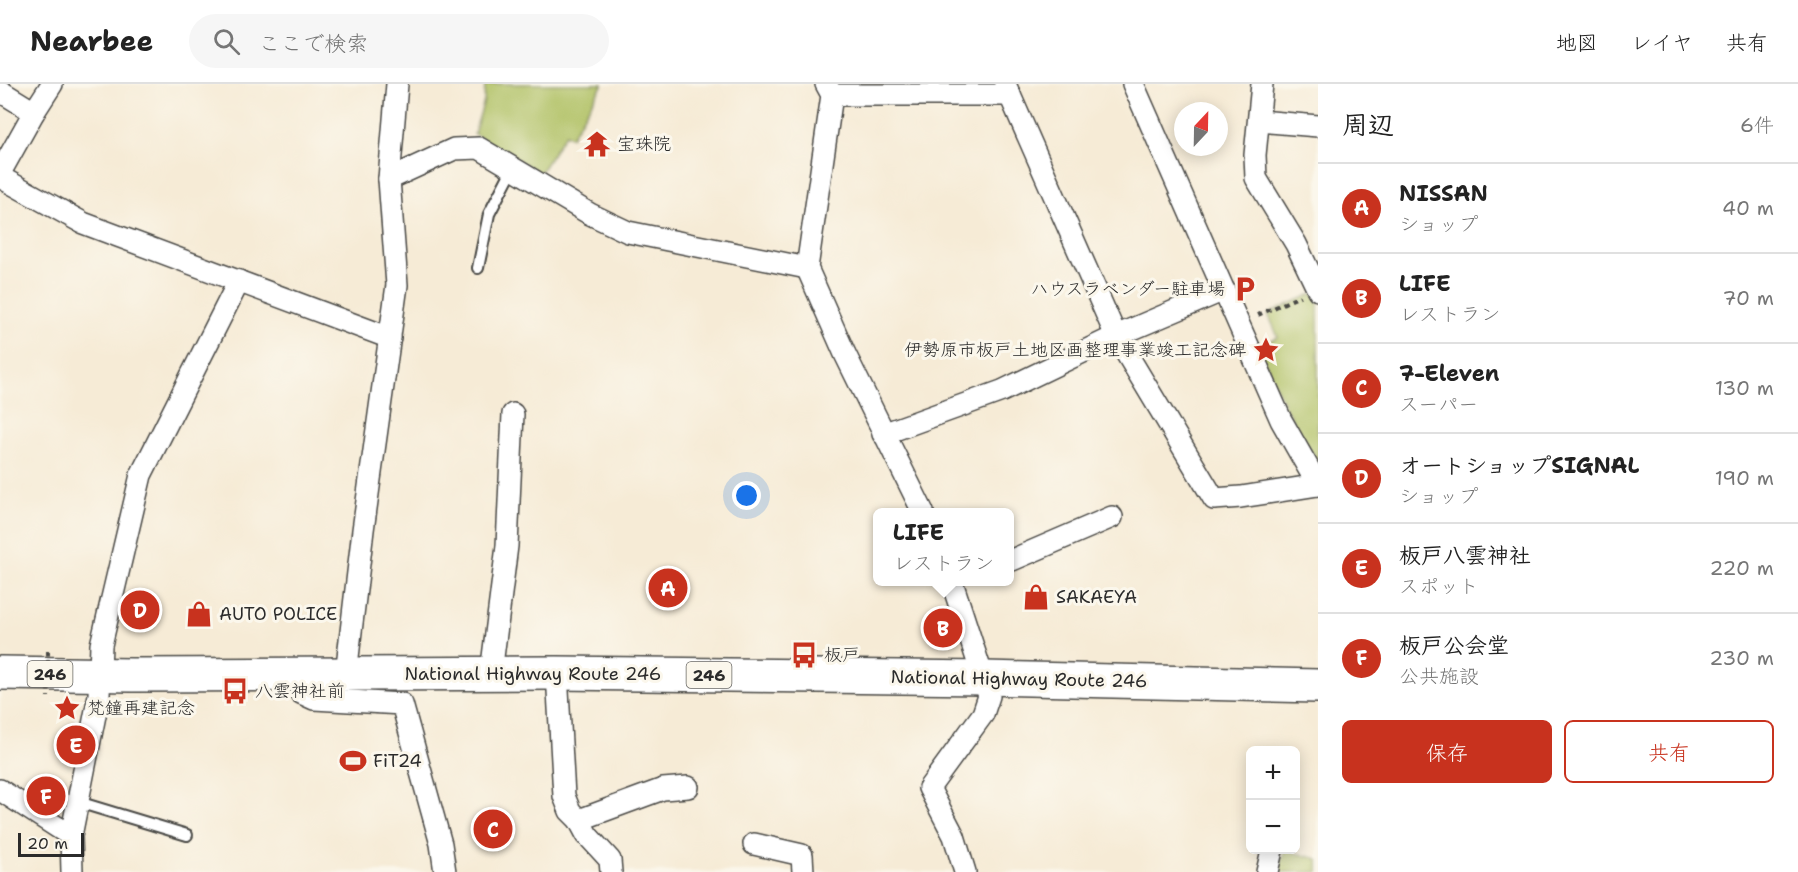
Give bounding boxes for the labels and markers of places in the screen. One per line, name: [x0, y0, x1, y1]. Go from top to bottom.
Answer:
temple icon: 宝珠院: [582, 129, 612, 159]
place label: 宝珠院: [617, 132, 671, 156]
parking icon: ハウスラベンダー駐車場: [1230, 274, 1260, 304]
place label: ハウスラベンダー駐車場: [1031, 277, 1225, 301]
place icon: 伊勢原市板戸土地区画整理事業竣工記念碑: [1251, 335, 1281, 365]
place label: 伊勢原市板戸土地区画整理事業竣工記念碑: [904, 338, 1246, 362]
pin: A: [648, 566, 688, 610]
shop icon: SAKAEYA: [1021, 582, 1051, 612]
place label: SAKAEYA: [1056, 585, 1137, 609]
pin: D: [120, 588, 160, 632]
shop icon: AUTO POLICE: [184, 599, 214, 629]
place label: AUTO POLICE: [219, 602, 337, 626]
pin: B: [924, 606, 962, 650]
bus stop icon: 板戸: [789, 640, 819, 670]
place label: 板戸: [824, 643, 860, 667]
bus stop icon: 八雲神社前: [220, 676, 250, 706]
place label: 八雲神社前: [255, 679, 345, 703]
place icon: 梵鐘再建記念: [52, 693, 82, 723]
place label: 梵鐘再建記念: [87, 696, 195, 720]
pin: E: [56, 722, 96, 768]
sports icon: FiT24: [338, 746, 368, 776]
place label: FiT24: [373, 749, 422, 773]
pin: F: [26, 774, 66, 818]
pin: C: [474, 806, 512, 852]

